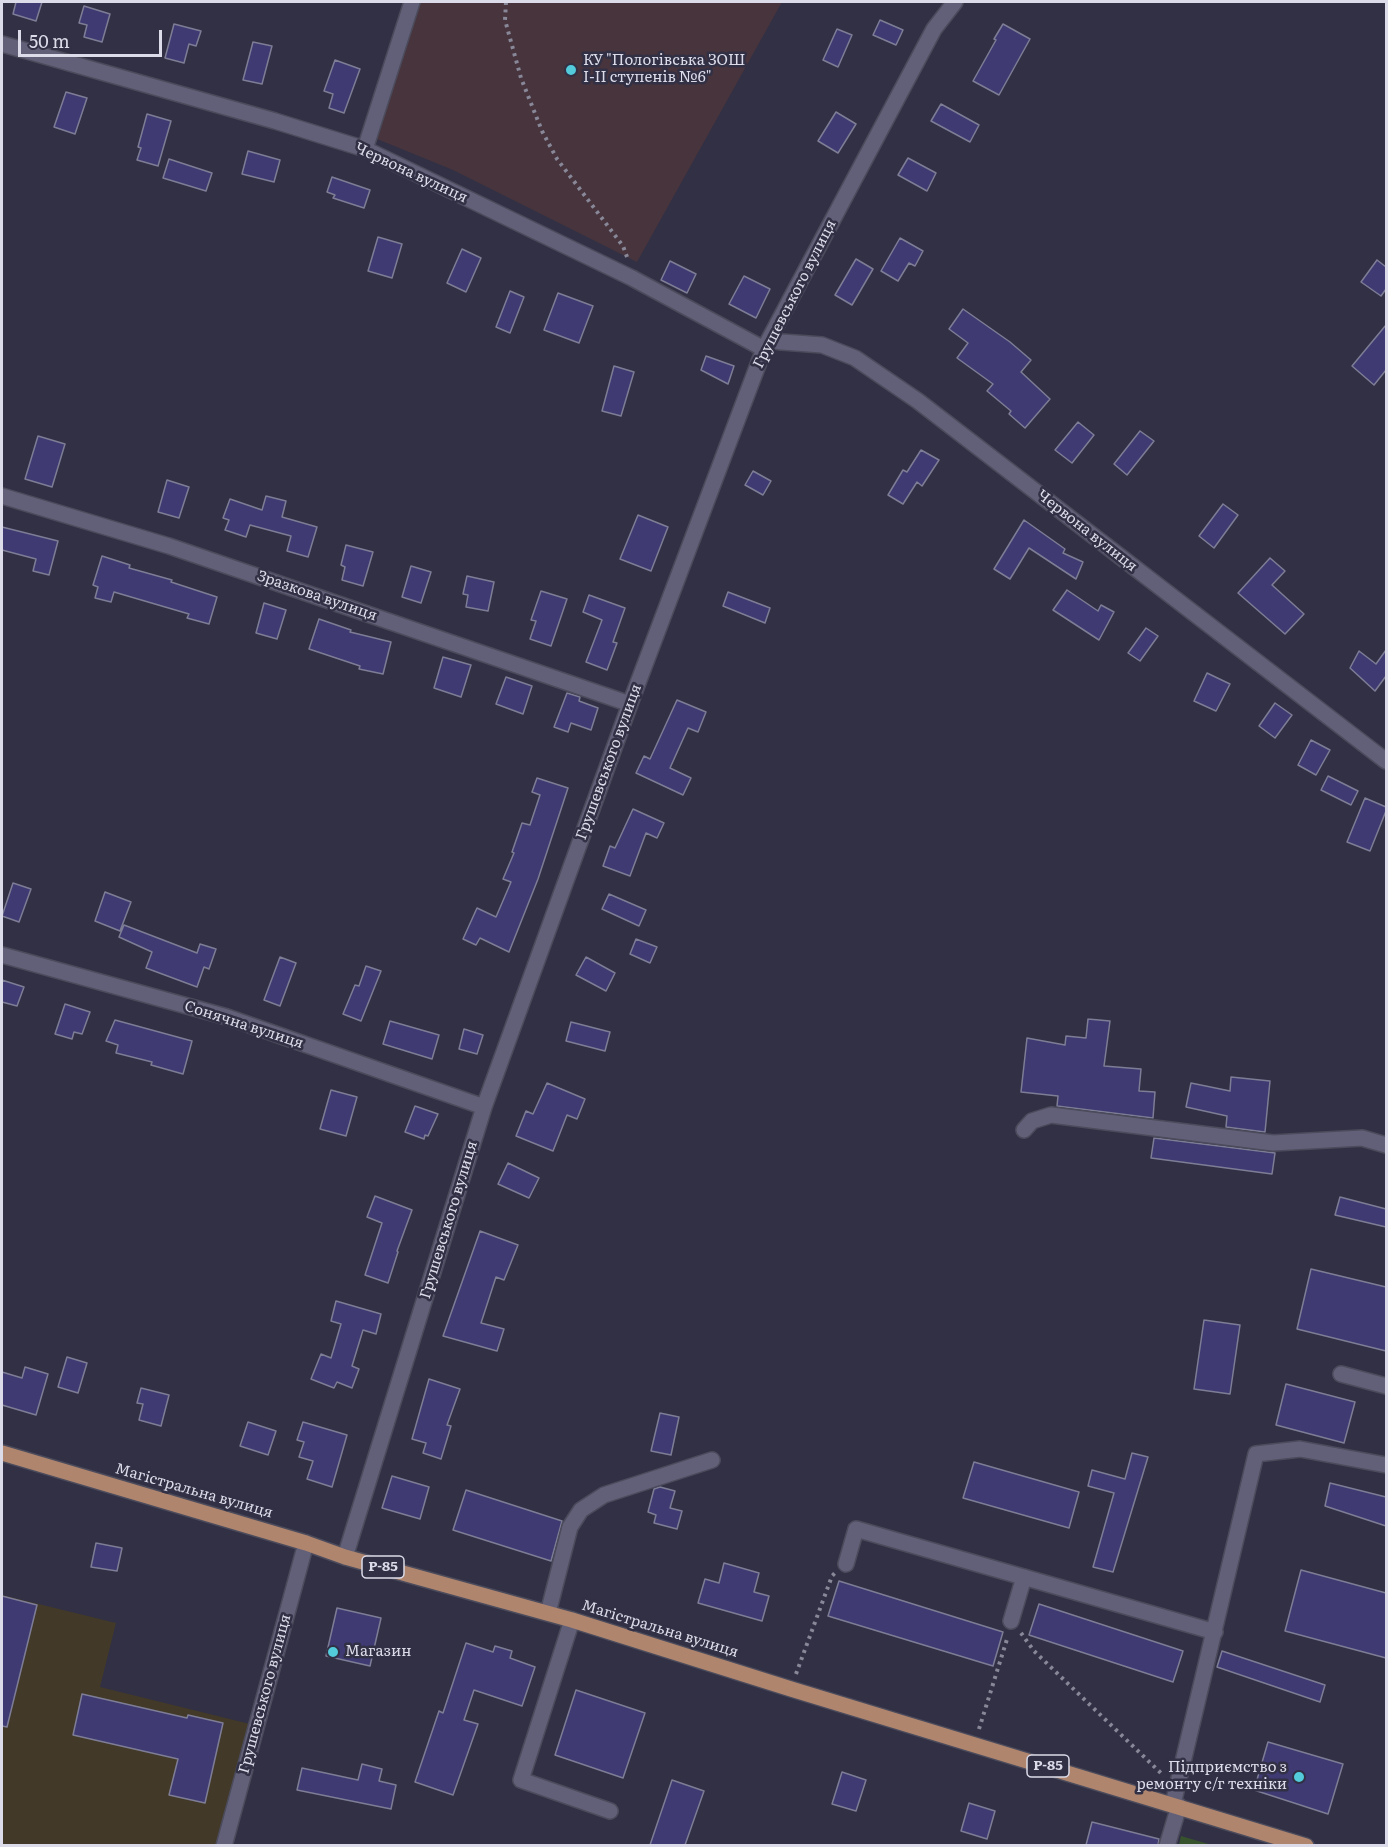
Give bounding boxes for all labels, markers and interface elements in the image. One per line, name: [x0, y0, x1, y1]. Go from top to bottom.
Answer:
scale bar: [21, 18, 165, 56]
text: 50 m: [29, 27, 70, 54]
place label: КУ "Пологівська ЗОШ І-ІІ ступенів №6": [583, 52, 745, 87]
marker: КУ "Пологівська ЗОШ І-ІІ ступенів №6": [564, 63, 578, 77]
street label: Червона вулиця: [352, 139, 470, 207]
street label: Грушевського вулиця: [750, 217, 840, 371]
street label: Червона вулиця: [1033, 486, 1141, 576]
street label: Зразкова вулиця: [255, 567, 379, 625]
street label: Грушевського вулиця: [572, 682, 646, 842]
street label: Сонячна вулиця: [182, 997, 306, 1053]
street label: Грушевського вулиця: [416, 1139, 482, 1301]
street label: Магістральна вулиця: [113, 1460, 275, 1522]
road number: Р-85: [362, 1556, 404, 1578]
street label: Магістральна вулиця: [579, 1597, 741, 1661]
street label: Грушевського вулиця: [235, 1612, 295, 1776]
place label: Магазин: [345, 1643, 411, 1661]
marker: Магазин: [326, 1645, 340, 1659]
road number: Р-85: [1027, 1755, 1069, 1777]
place label: Підприємство з ремонту с/г техніки: [1136, 1759, 1287, 1794]
marker: Підприємство з ремонту с/г техніки: [1292, 1770, 1306, 1784]

